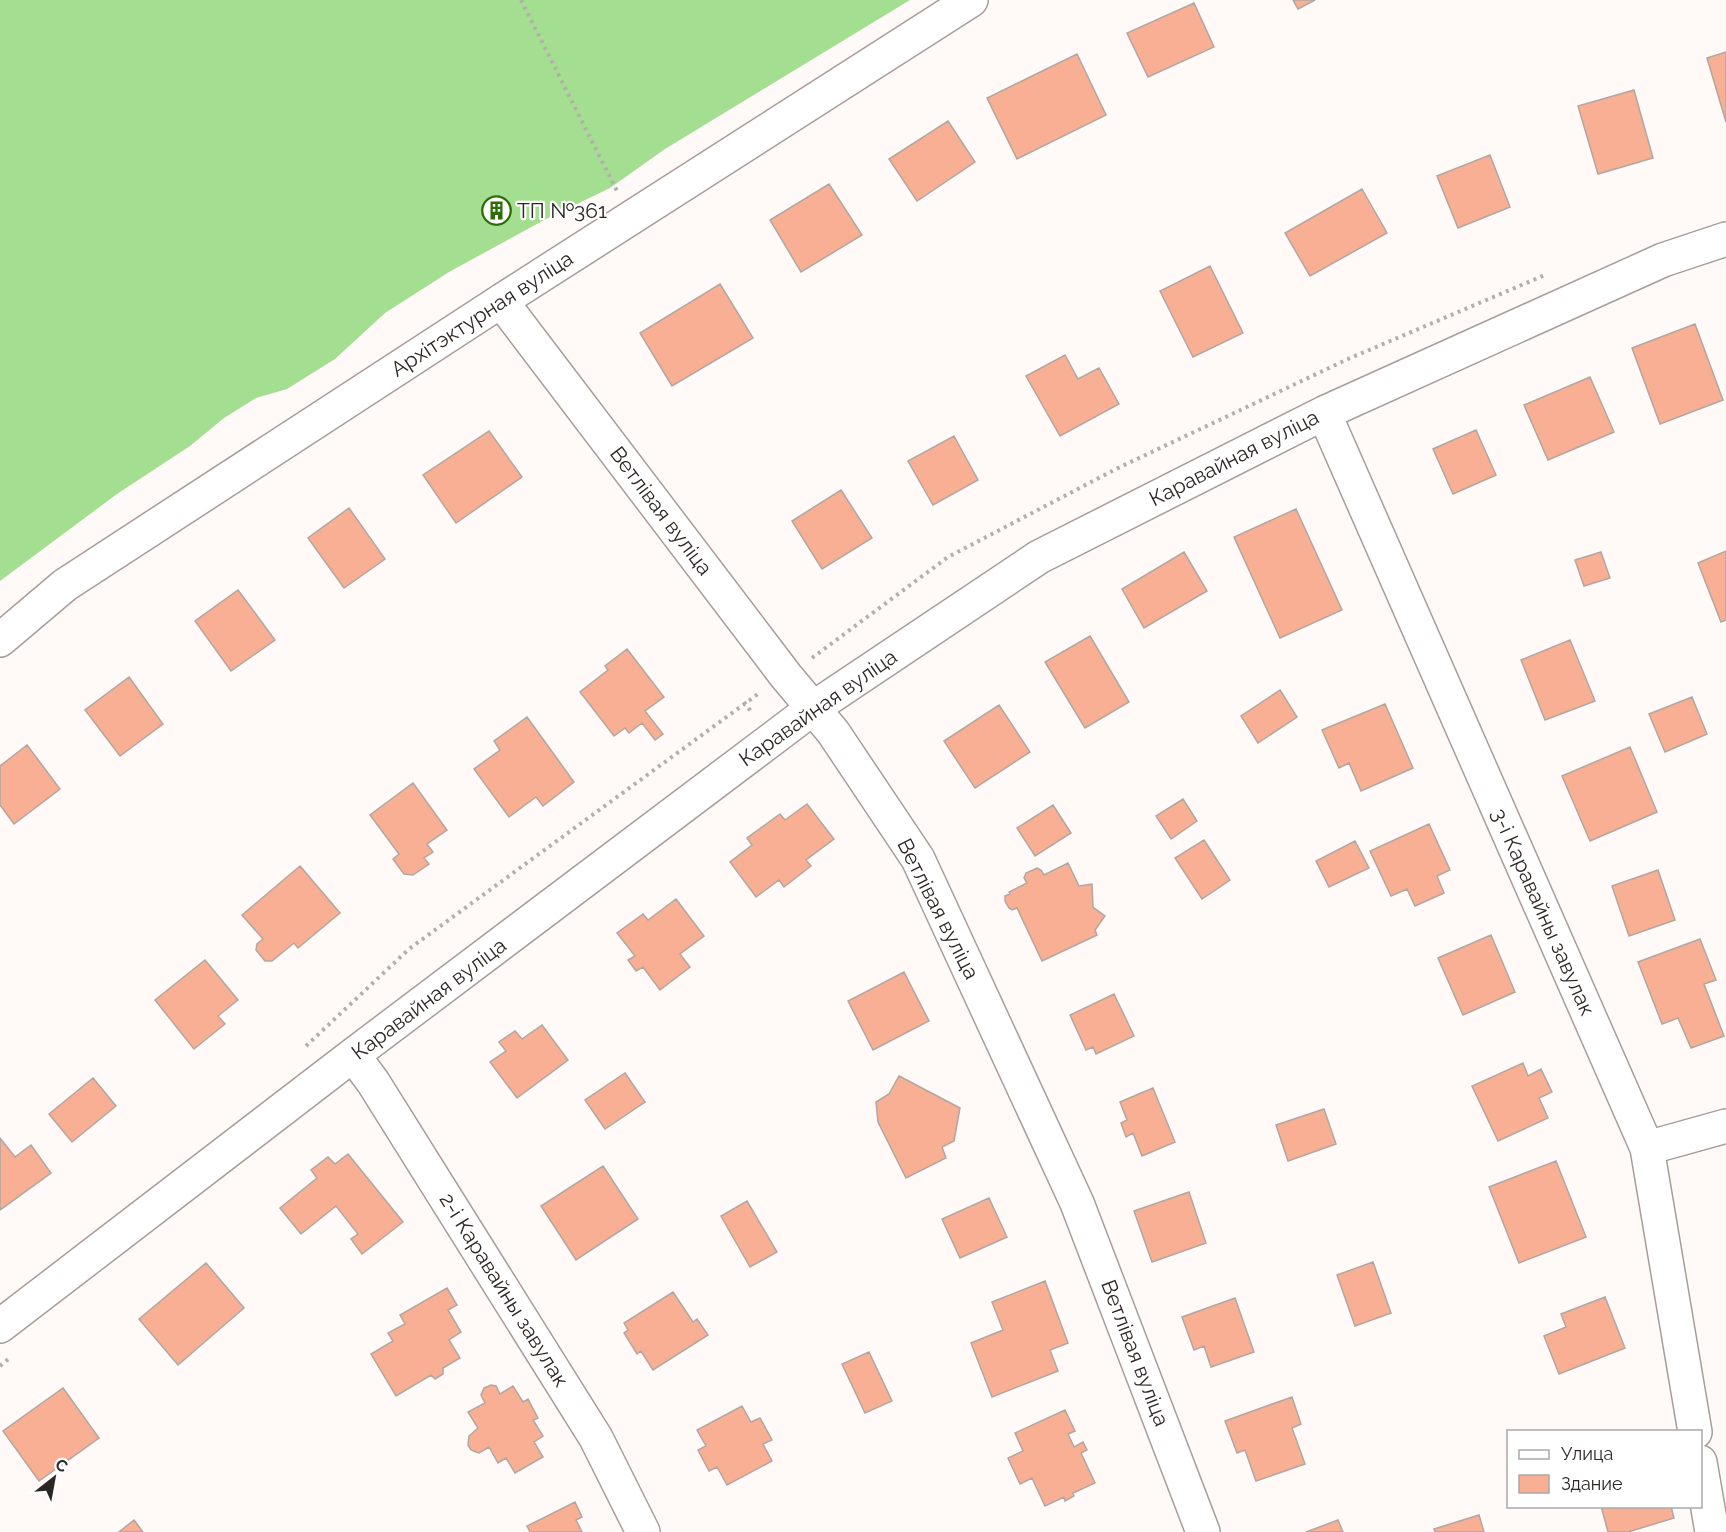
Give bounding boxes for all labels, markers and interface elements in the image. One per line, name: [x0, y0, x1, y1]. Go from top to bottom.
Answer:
building icon: ТП №361: [480, 195, 512, 227]
place label: ТП №361: [517, 198, 607, 223]
street label: Архітэктурная вуліца: [386, 245, 577, 382]
street label: Каравайная вуліца: [1145, 404, 1323, 511]
street label: Ветлівая вуліца: [605, 441, 718, 580]
street label: Каравайная вуліца: [734, 644, 901, 771]
street label: 3-і Каравайны завулак: [1486, 804, 1601, 1019]
street label: Ветлівая вуліца: [892, 834, 985, 983]
street label: Каравайная вуліца: [347, 932, 511, 1065]
street label: 2-і Каравайны завулак: [434, 1188, 574, 1391]
street label: Ветлівая вуліца: [1096, 1276, 1175, 1429]
legend: [1507, 1430, 1702, 1508]
text: Улица: [1561, 1443, 1613, 1464]
north arrow: [24, 1448, 84, 1508]
text: С: [52, 1455, 71, 1477]
text: Здание: [1561, 1473, 1623, 1494]

